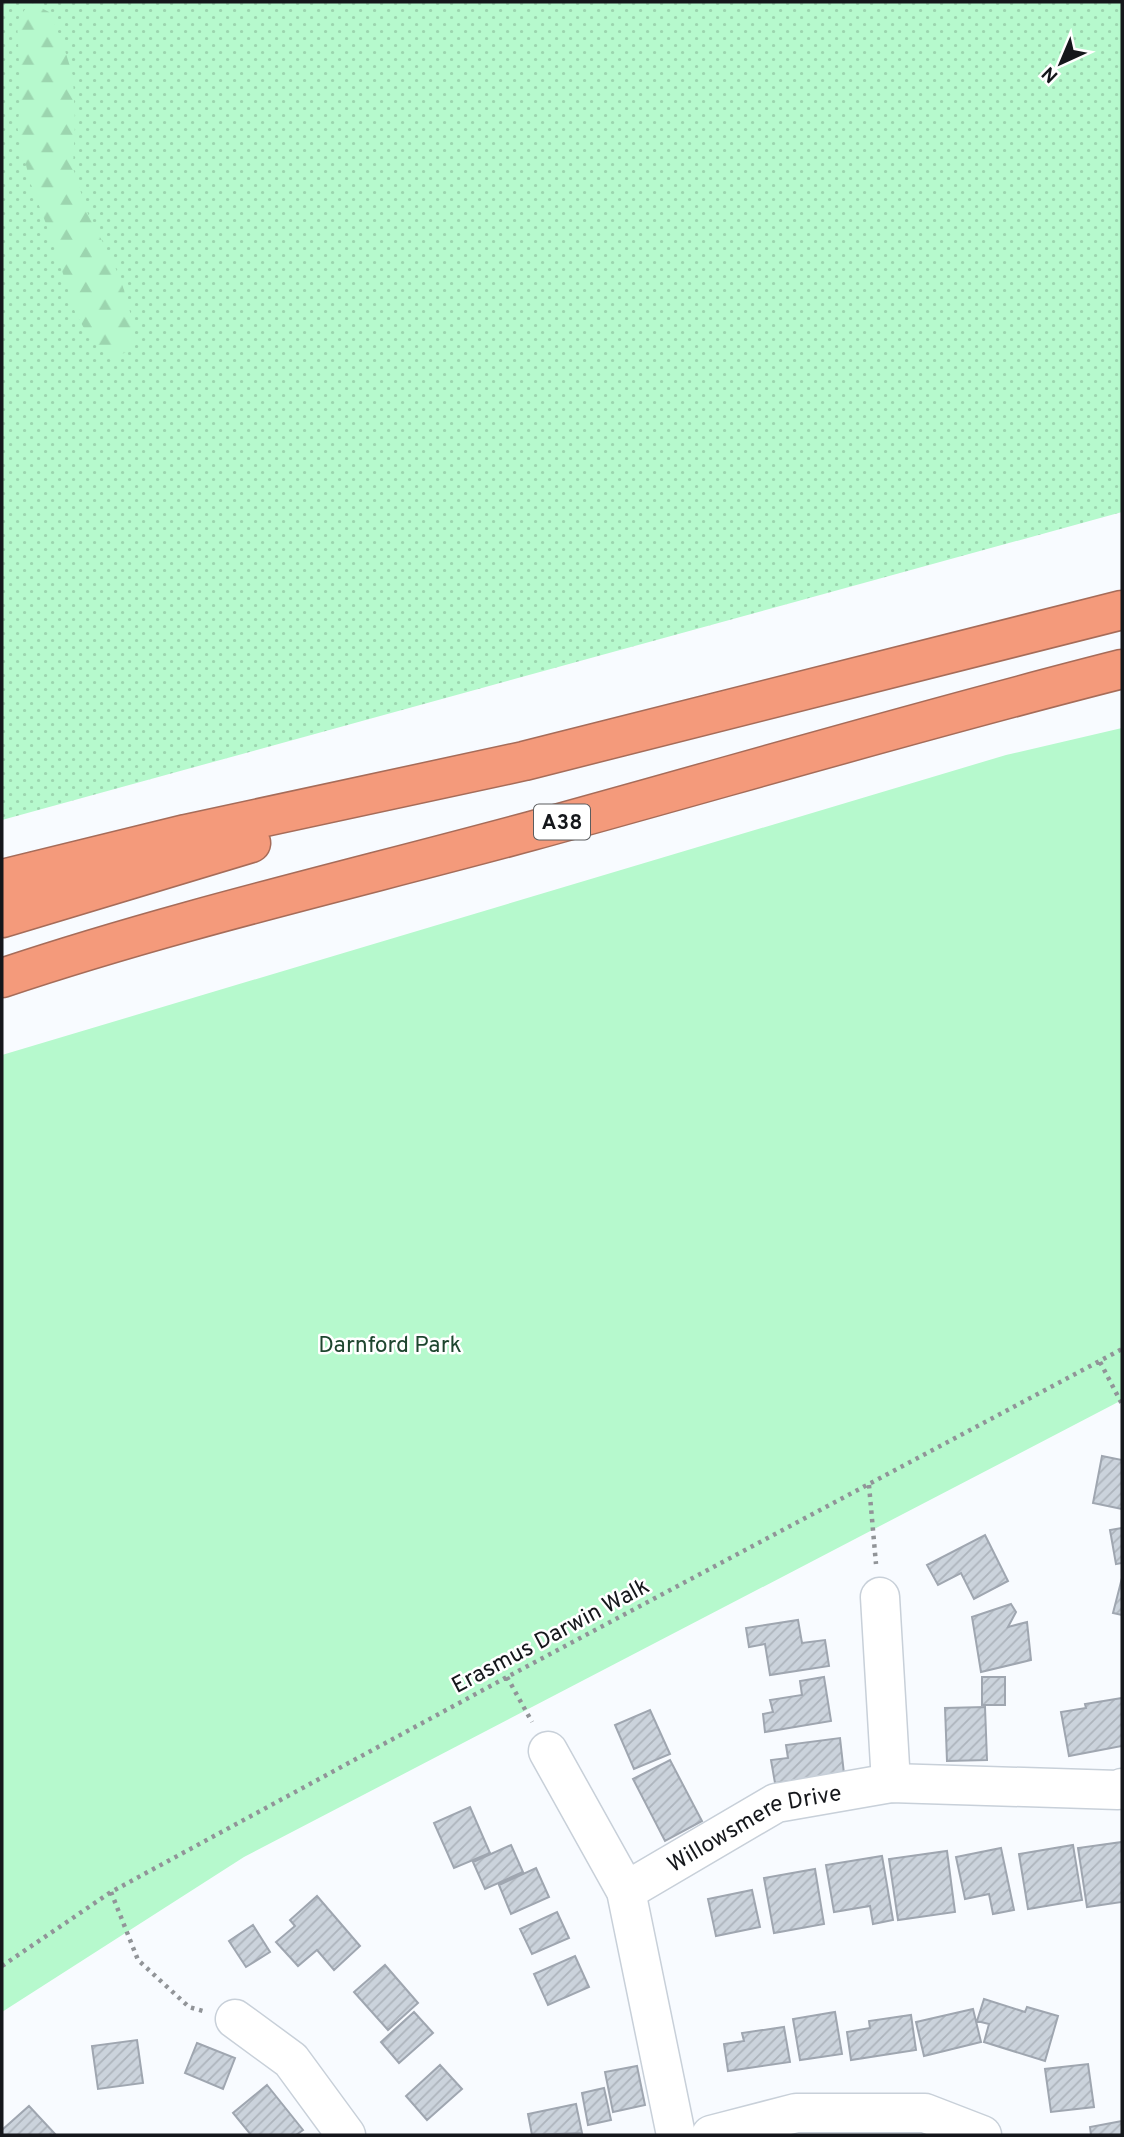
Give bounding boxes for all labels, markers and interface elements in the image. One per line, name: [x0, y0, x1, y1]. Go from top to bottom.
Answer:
north arrow: [1026, 28, 1096, 98]
text: N: [1037, 60, 1064, 87]
road number: A38: [534, 804, 590, 840]
park label: Darnford Park: [318, 1332, 462, 1361]
street label: Erasmus Darwin Walk: [447, 1573, 655, 1702]
street label: Willowsmere Drive: [663, 1780, 844, 1880]

